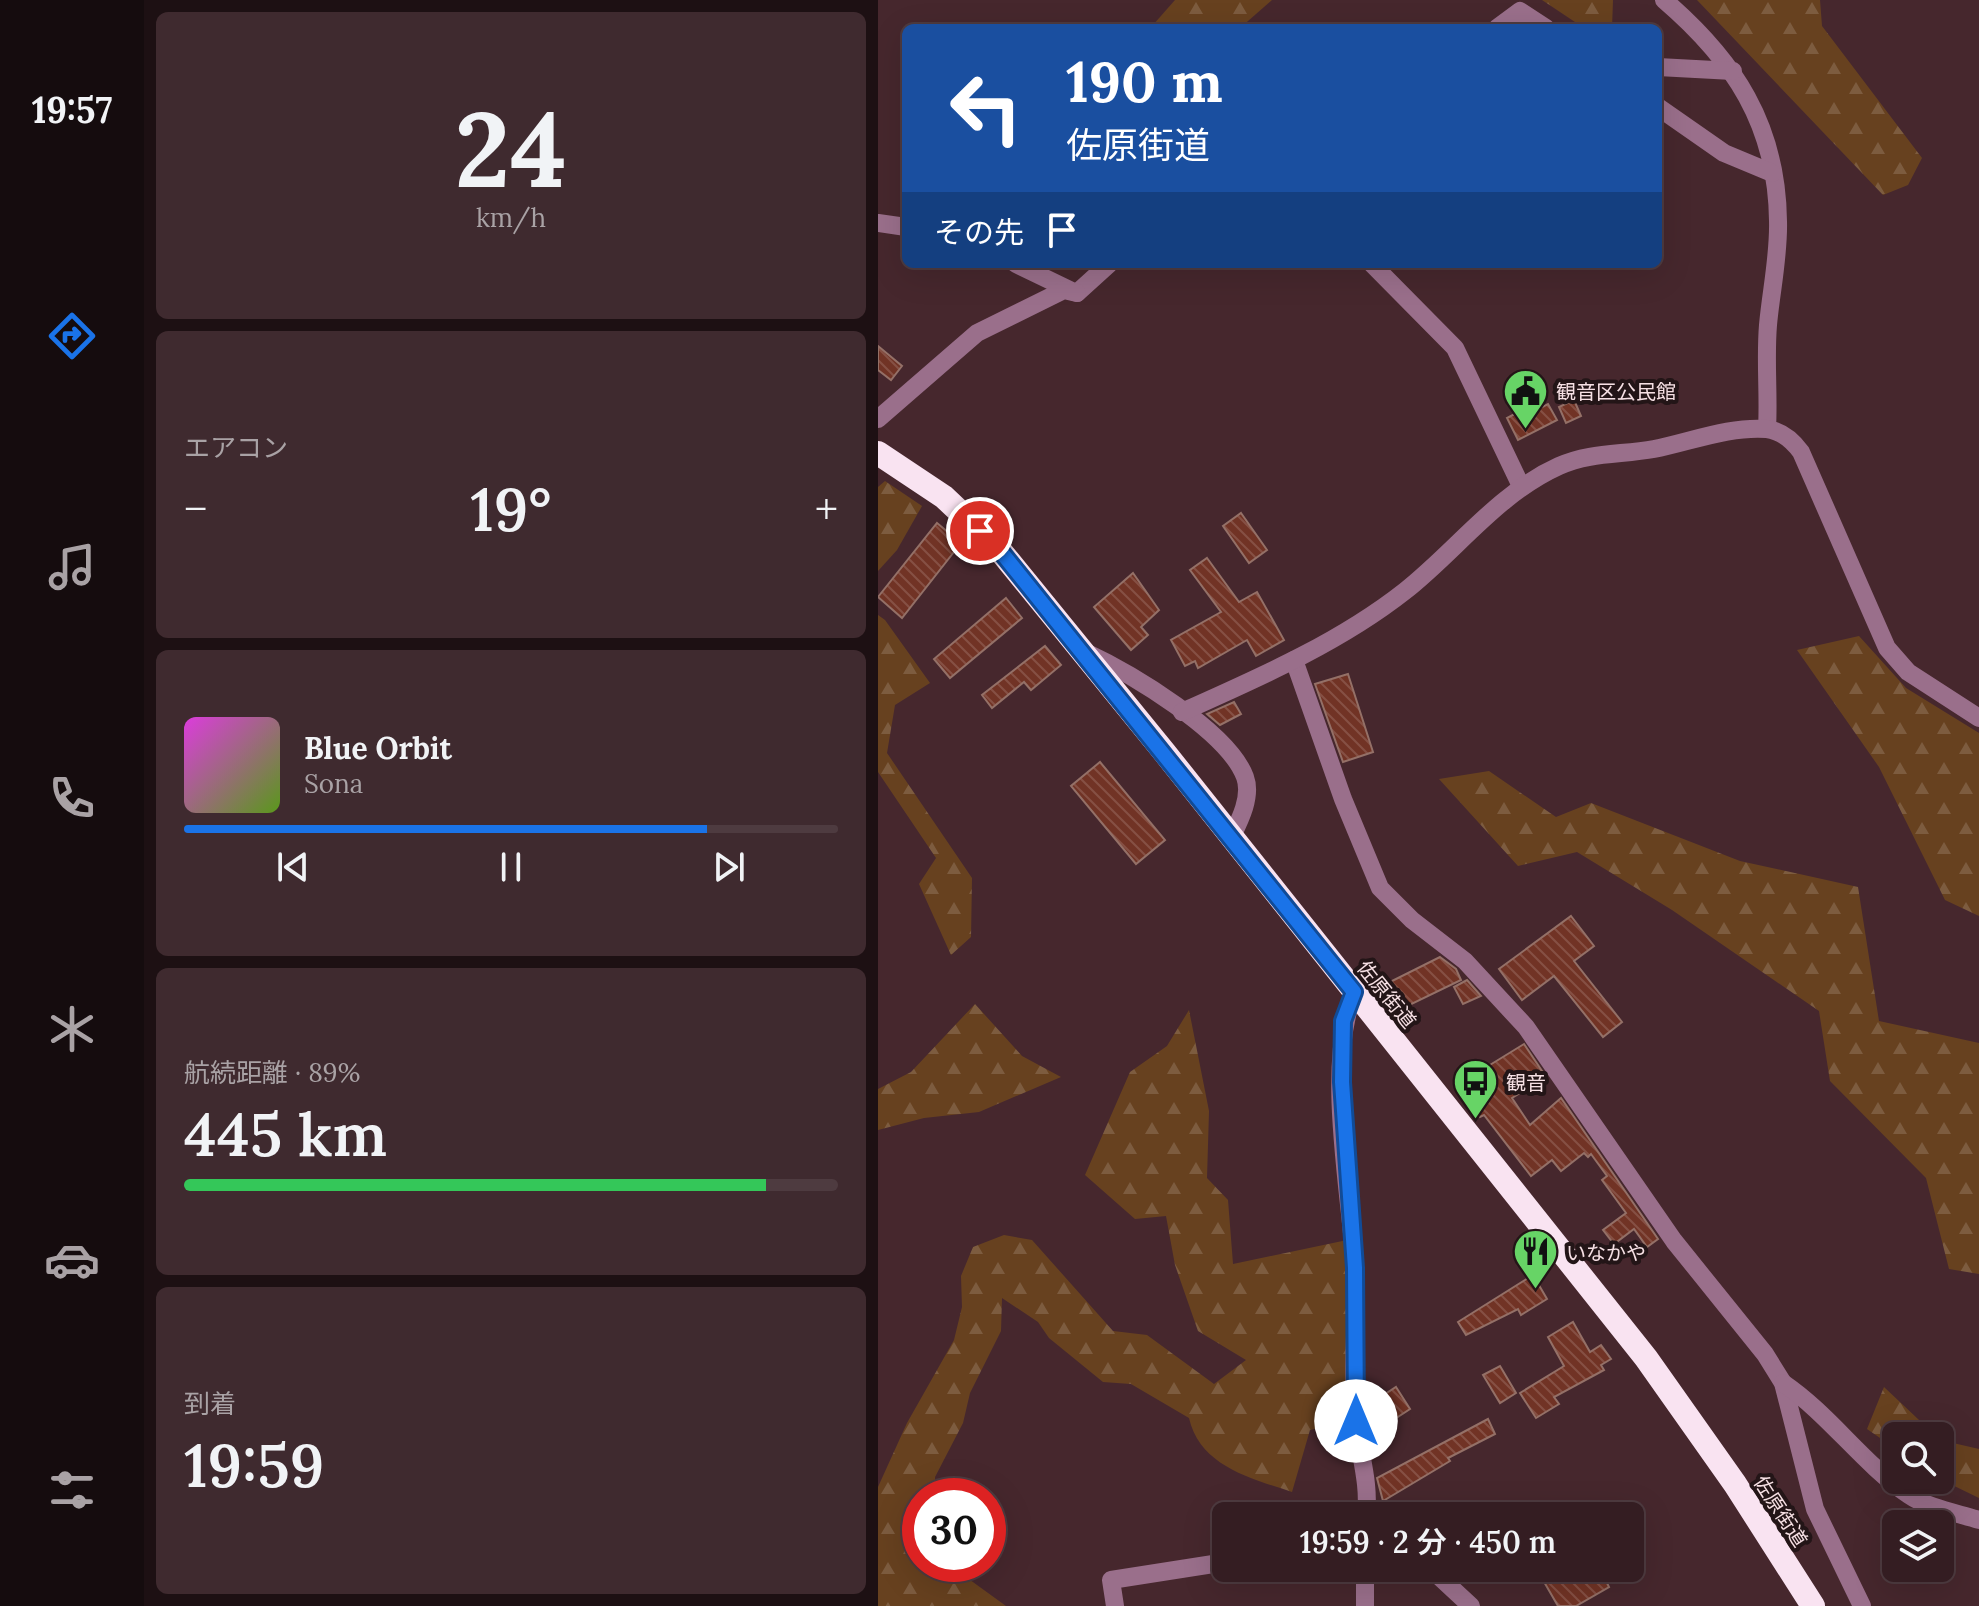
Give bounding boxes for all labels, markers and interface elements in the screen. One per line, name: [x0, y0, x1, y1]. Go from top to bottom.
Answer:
text: 190 m: [1066, 46, 1223, 117]
icon: left: [934, 56, 1038, 160]
text: 24: [455, 82, 567, 215]
text: 19:57: [32, 87, 112, 133]
text: 佐原街道: [1066, 122, 1210, 168]
text: km/h: [476, 201, 546, 234]
icon: arrive: [1040, 208, 1084, 252]
text: その先: [934, 213, 1024, 251]
icon: directions: [44, 308, 100, 364]
public building icon: 観音区公民館: [1501, 367, 1549, 430]
place label: 観音区公民館: [1556, 379, 1676, 404]
text: エアコン: [184, 431, 288, 464]
text: 19°: [470, 471, 552, 547]
text: −: [184, 481, 207, 537]
text: +: [815, 481, 838, 537]
pin: [946, 497, 1014, 565]
icon: arrive: [958, 509, 1002, 553]
icon: music: [44, 539, 100, 595]
text: Blue Orbit: [304, 729, 452, 767]
text: Sona: [304, 767, 363, 800]
icon: phone: [44, 770, 100, 826]
icon: previous: [271, 845, 315, 889]
icon: pause: [489, 845, 533, 889]
icon: next: [707, 845, 751, 889]
street label: 佐原街道: [1352, 955, 1422, 1033]
icon: climate: [44, 1001, 100, 1057]
text: 航続距離 · 89%: [184, 1056, 360, 1089]
bus stop icon: 観音: [1451, 1058, 1499, 1121]
place label: 観音: [1506, 1070, 1546, 1095]
text: 445 km: [184, 1096, 387, 1172]
restaurant icon: いなかや: [1511, 1228, 1559, 1291]
icon: car: [44, 1232, 100, 1288]
place label: いなかや: [1566, 1240, 1646, 1265]
position arrow: [1314, 1379, 1398, 1463]
text: 到着: [184, 1387, 236, 1420]
map controls: [1882, 1422, 1954, 1582]
button: search: [1882, 1422, 1954, 1494]
text: 19:59: [184, 1427, 324, 1503]
icon: filters: [44, 1462, 100, 1518]
street label: 佐原街道: [1749, 1471, 1813, 1551]
speed limit sign: 30: [902, 1478, 1006, 1582]
button: layers: [1882, 1510, 1954, 1582]
text: 19:59 · 2 分 · 450 m: [1300, 1523, 1556, 1561]

